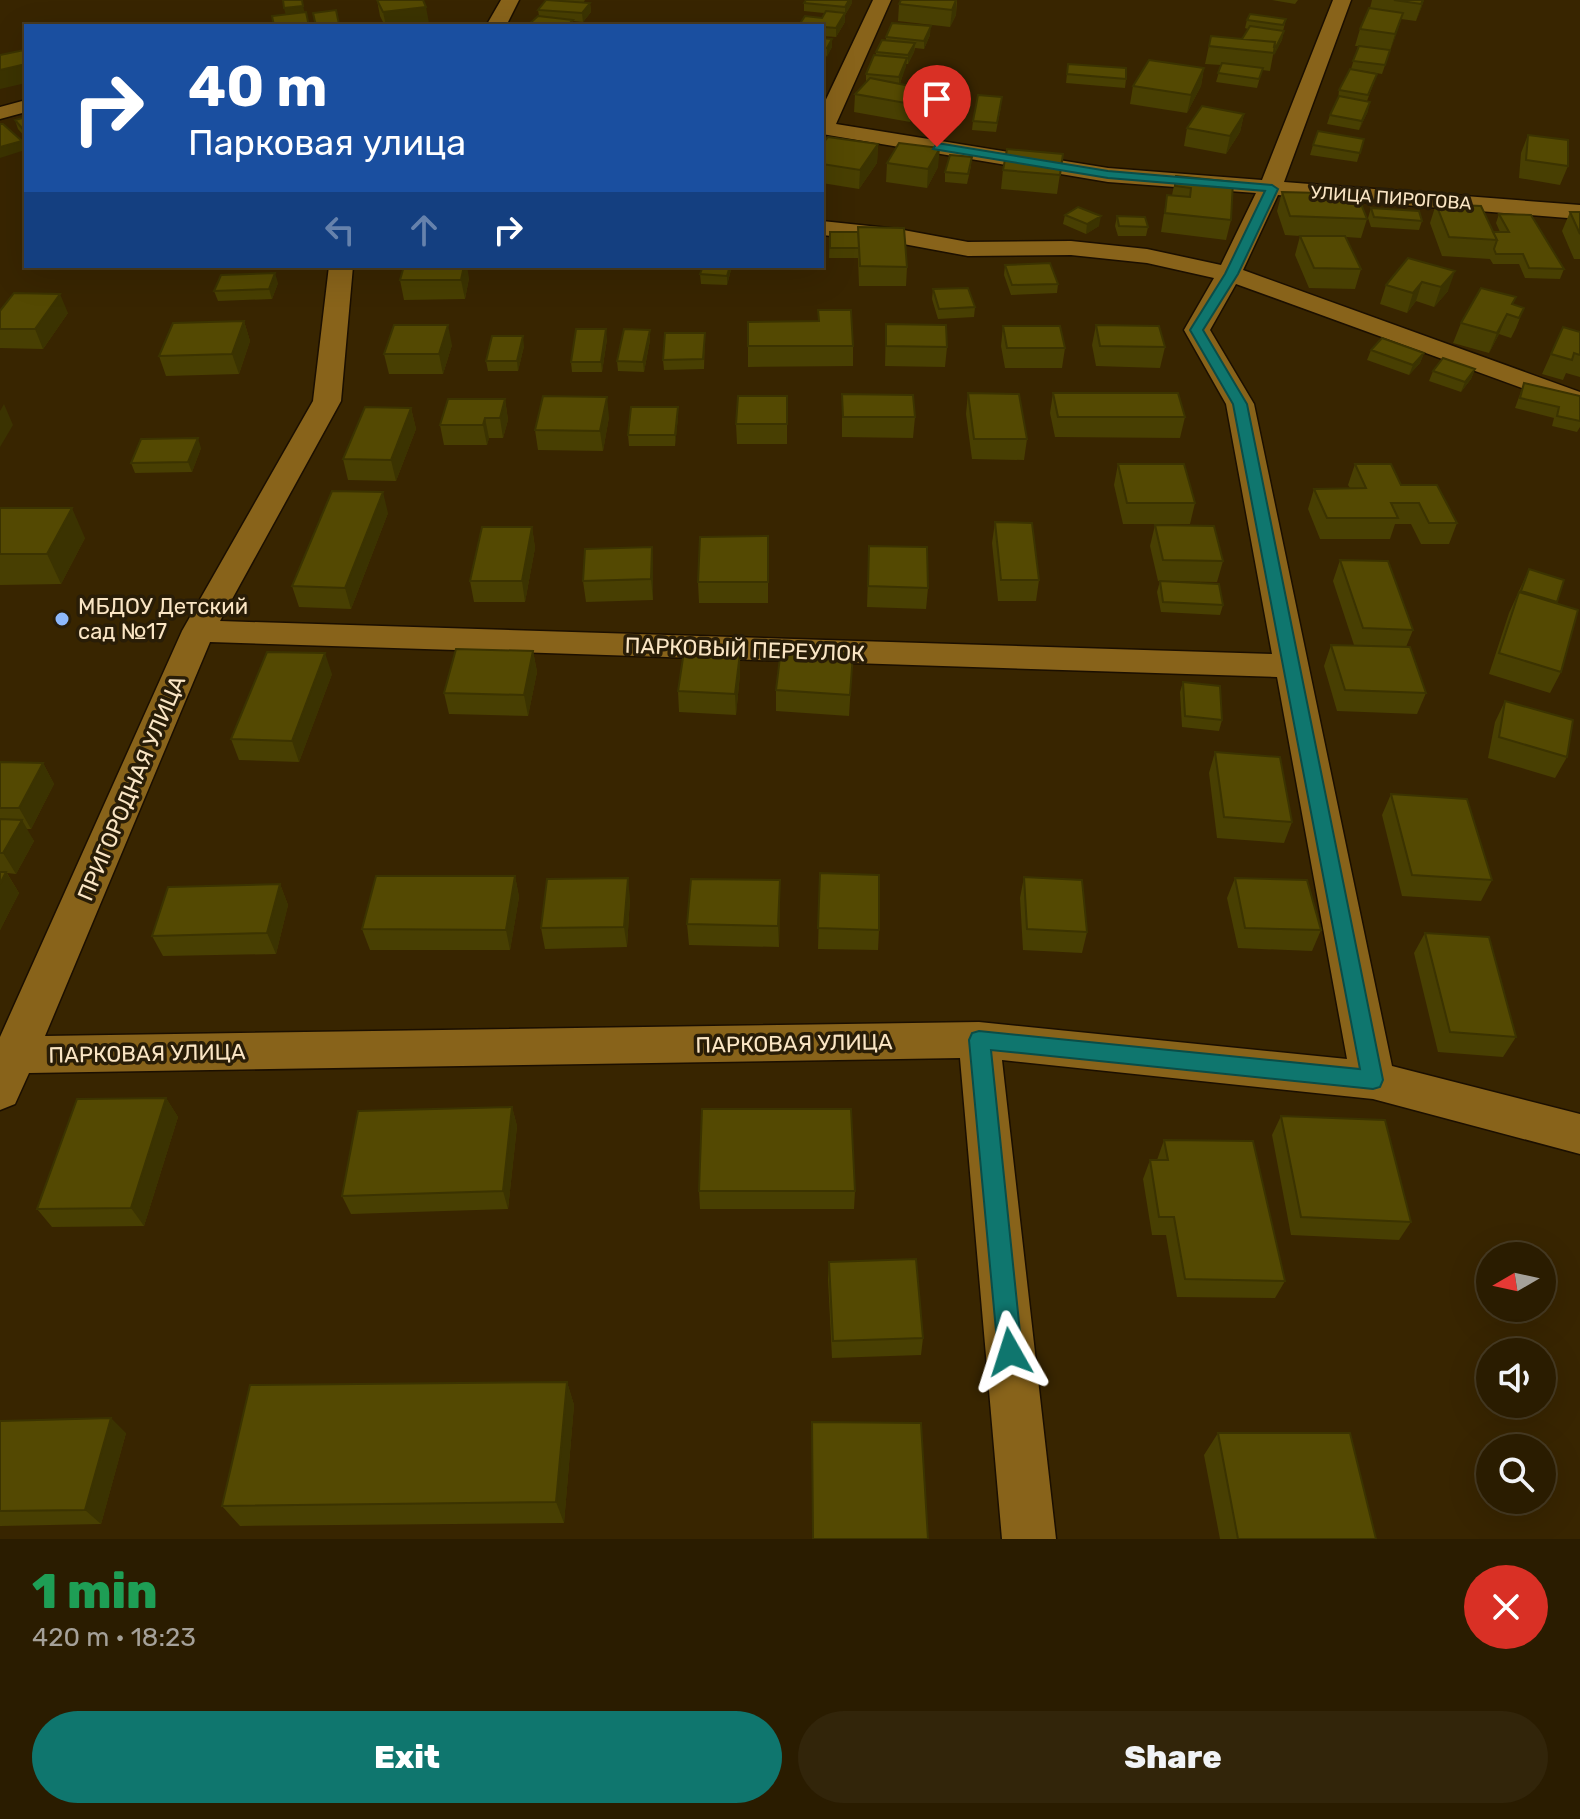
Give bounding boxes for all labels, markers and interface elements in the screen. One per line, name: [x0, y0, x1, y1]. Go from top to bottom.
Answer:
text: 40 m: [188, 54, 328, 120]
icon: right: [56, 56, 160, 160]
pin: [903, 65, 971, 147]
icon: arrive: [915, 77, 959, 121]
text: Парковая улица: [188, 121, 466, 164]
street label: УЛИЦА ПИРОГОВА: [1310, 181, 1472, 215]
icon: left: [318, 208, 362, 252]
icon: ahead: [402, 208, 446, 252]
icon: right: [486, 208, 530, 252]
place label: МБДОУ Детский сад №17: [78, 593, 248, 645]
marker: МБДОУ Детский сад №17: [53, 610, 71, 628]
street label: ПАРКОВЫЙ ПЕРЕУЛОК: [624, 632, 866, 667]
street label: ПРИГОРОДНАЯ УЛИЦА: [72, 671, 191, 905]
street label: ПАРКОВАЯ УЛИЦА: [695, 1028, 893, 1059]
street label: ПАРКОВАЯ УЛИЦА: [48, 1038, 246, 1069]
north arrow: [1476, 1242, 1556, 1322]
map controls: [1476, 1242, 1556, 1514]
position arrow: [968, 1310, 1052, 1394]
button: sound: [1476, 1338, 1556, 1418]
button: search: [1476, 1434, 1556, 1514]
text: 1 min: [32, 1563, 158, 1620]
button: close: [1464, 1565, 1548, 1649]
text: 420 m · 18:23: [32, 1622, 196, 1653]
button: Exit: [32, 1711, 782, 1803]
button: Share: [798, 1711, 1548, 1803]

